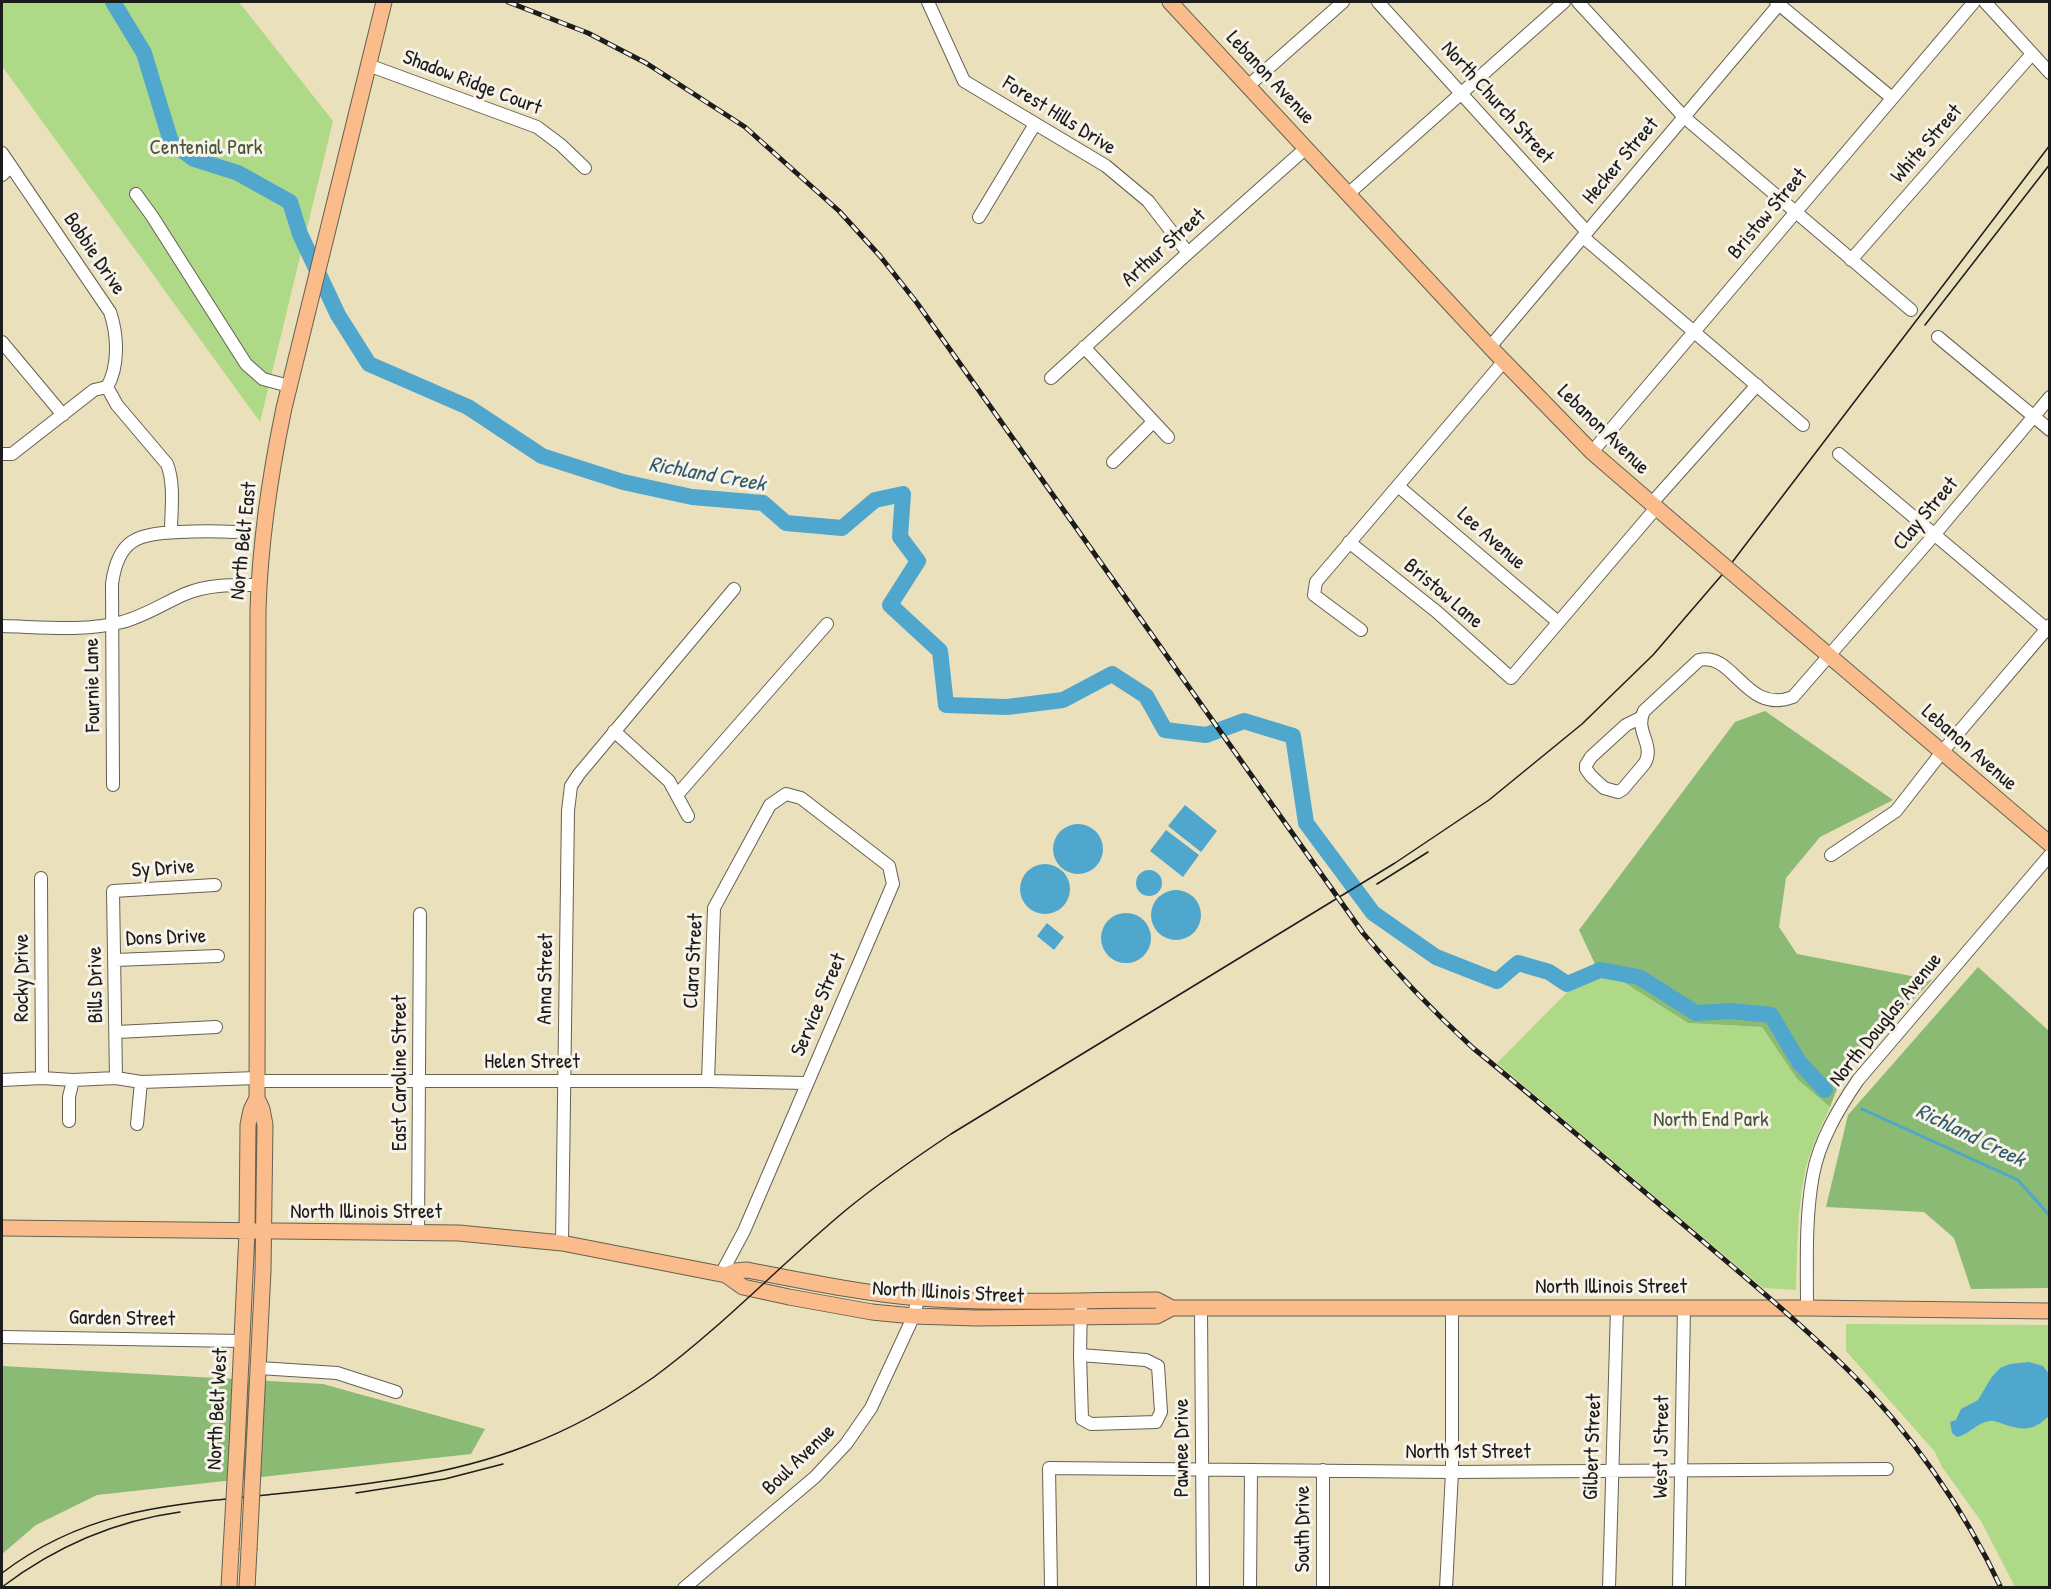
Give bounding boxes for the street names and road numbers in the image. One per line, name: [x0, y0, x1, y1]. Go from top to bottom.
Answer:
street label: Lebanon Avenue: [1220, 26, 1320, 130]
street label: North Church Street: [1435, 37, 1559, 169]
street label: Shadow Ridge Court: [399, 45, 545, 121]
street label: Forest Hills Drive: [998, 71, 1120, 161]
street label: White Street: [1886, 100, 1968, 188]
street label: Hecker Street: [1578, 113, 1664, 209]
street label: Bristow Street: [1723, 164, 1813, 264]
street label: Arthur Street: [1117, 204, 1211, 292]
street label: Bobbie Drive: [57, 208, 131, 300]
street label: Lebanon Avenue: [1552, 380, 1654, 480]
street label: Clay Street: [1888, 472, 1964, 556]
street label: North Belt East: [225, 481, 263, 601]
street label: Lee Avenue: [1452, 502, 1530, 576]
street label: Bristow Lane: [1398, 554, 1488, 634]
street label: Fournie Lane: [80, 638, 106, 732]
street label: Lebanon Avenue: [1916, 700, 2022, 796]
street label: Sy Drive: [131, 854, 195, 884]
street label: Clara Street: [679, 913, 709, 1009]
street label: Dons Drive: [125, 924, 207, 952]
street label: Anna Street: [533, 933, 559, 1025]
street label: Rocky Drive: [9, 934, 35, 1022]
street label: Bills Drive: [83, 946, 109, 1024]
street label: North Douglas Avenue: [1824, 948, 1948, 1092]
street label: Service Street: [786, 950, 852, 1060]
street label: East Caroline Street: [387, 995, 413, 1151]
street label: Helen Street: [484, 1049, 580, 1075]
street label: North Illinois Street: [290, 1199, 442, 1225]
street label: North Illinois Street: [1535, 1274, 1687, 1300]
street label: North Illinois Street: [872, 1276, 1024, 1310]
street label: Garden Street: [69, 1305, 175, 1333]
street label: North Belt West: [202, 1348, 234, 1470]
street label: Gilbert Street: [1579, 1393, 1607, 1501]
street label: West J Street: [1649, 1395, 1675, 1499]
street label: Pawnee Drive: [1169, 1399, 1195, 1497]
street label: Boul Avenue: [757, 1419, 841, 1501]
street label: North 1st Street: [1405, 1439, 1531, 1465]
street label: South Drive: [1290, 1486, 1316, 1572]

